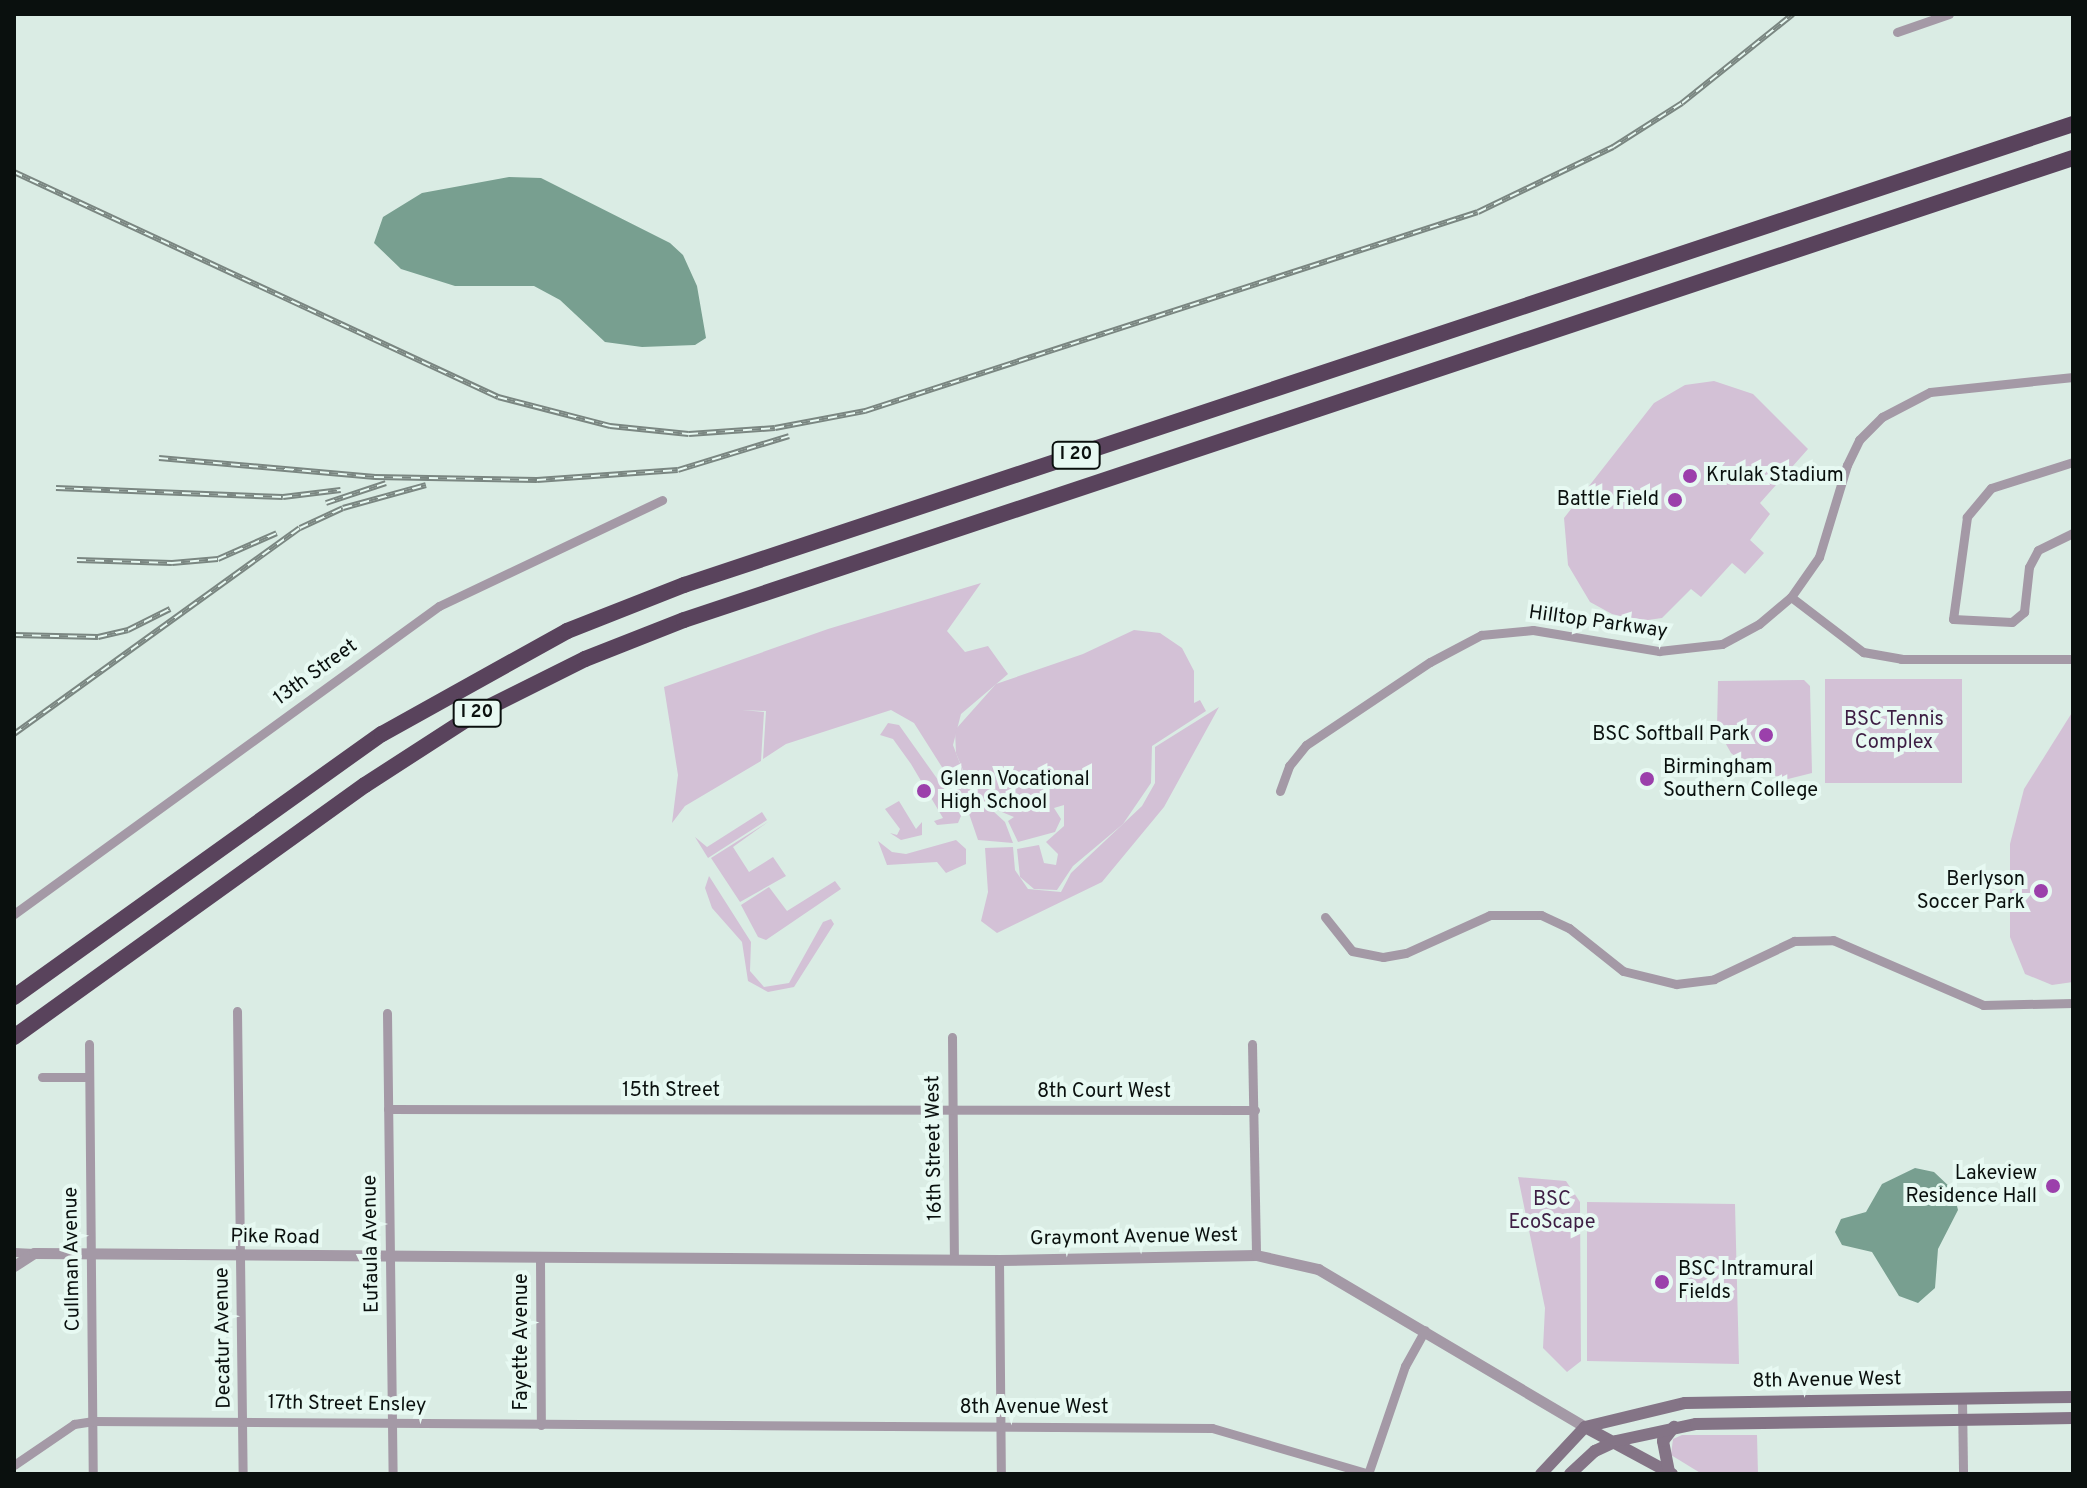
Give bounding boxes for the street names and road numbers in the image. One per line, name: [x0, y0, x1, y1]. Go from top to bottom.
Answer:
road number: I 20: [1050, 441, 1102, 469]
street label: Hilltop Parkway: [1527, 601, 1669, 645]
street label: 13th Street: [270, 635, 362, 711]
road number: I 20: [451, 699, 503, 727]
street label: 16th Street West: [922, 1075, 948, 1221]
street label: 15th Street: [622, 1079, 720, 1103]
street label: 8th Court West: [1037, 1080, 1171, 1104]
street label: Eufaula Avenue: [359, 1174, 385, 1314]
street label: Cullman Avenue: [60, 1186, 86, 1332]
street label: Graymont Avenue West: [1029, 1224, 1239, 1252]
street label: Pike Road: [230, 1225, 320, 1251]
street label: Decatur Avenue: [211, 1267, 237, 1409]
street label: Fayette Avenue: [510, 1273, 534, 1411]
street label: 8th Avenue West: [1752, 1368, 1902, 1394]
street label: 17th Street Ensley: [267, 1392, 427, 1418]
street label: 8th Avenue West: [959, 1396, 1109, 1420]

